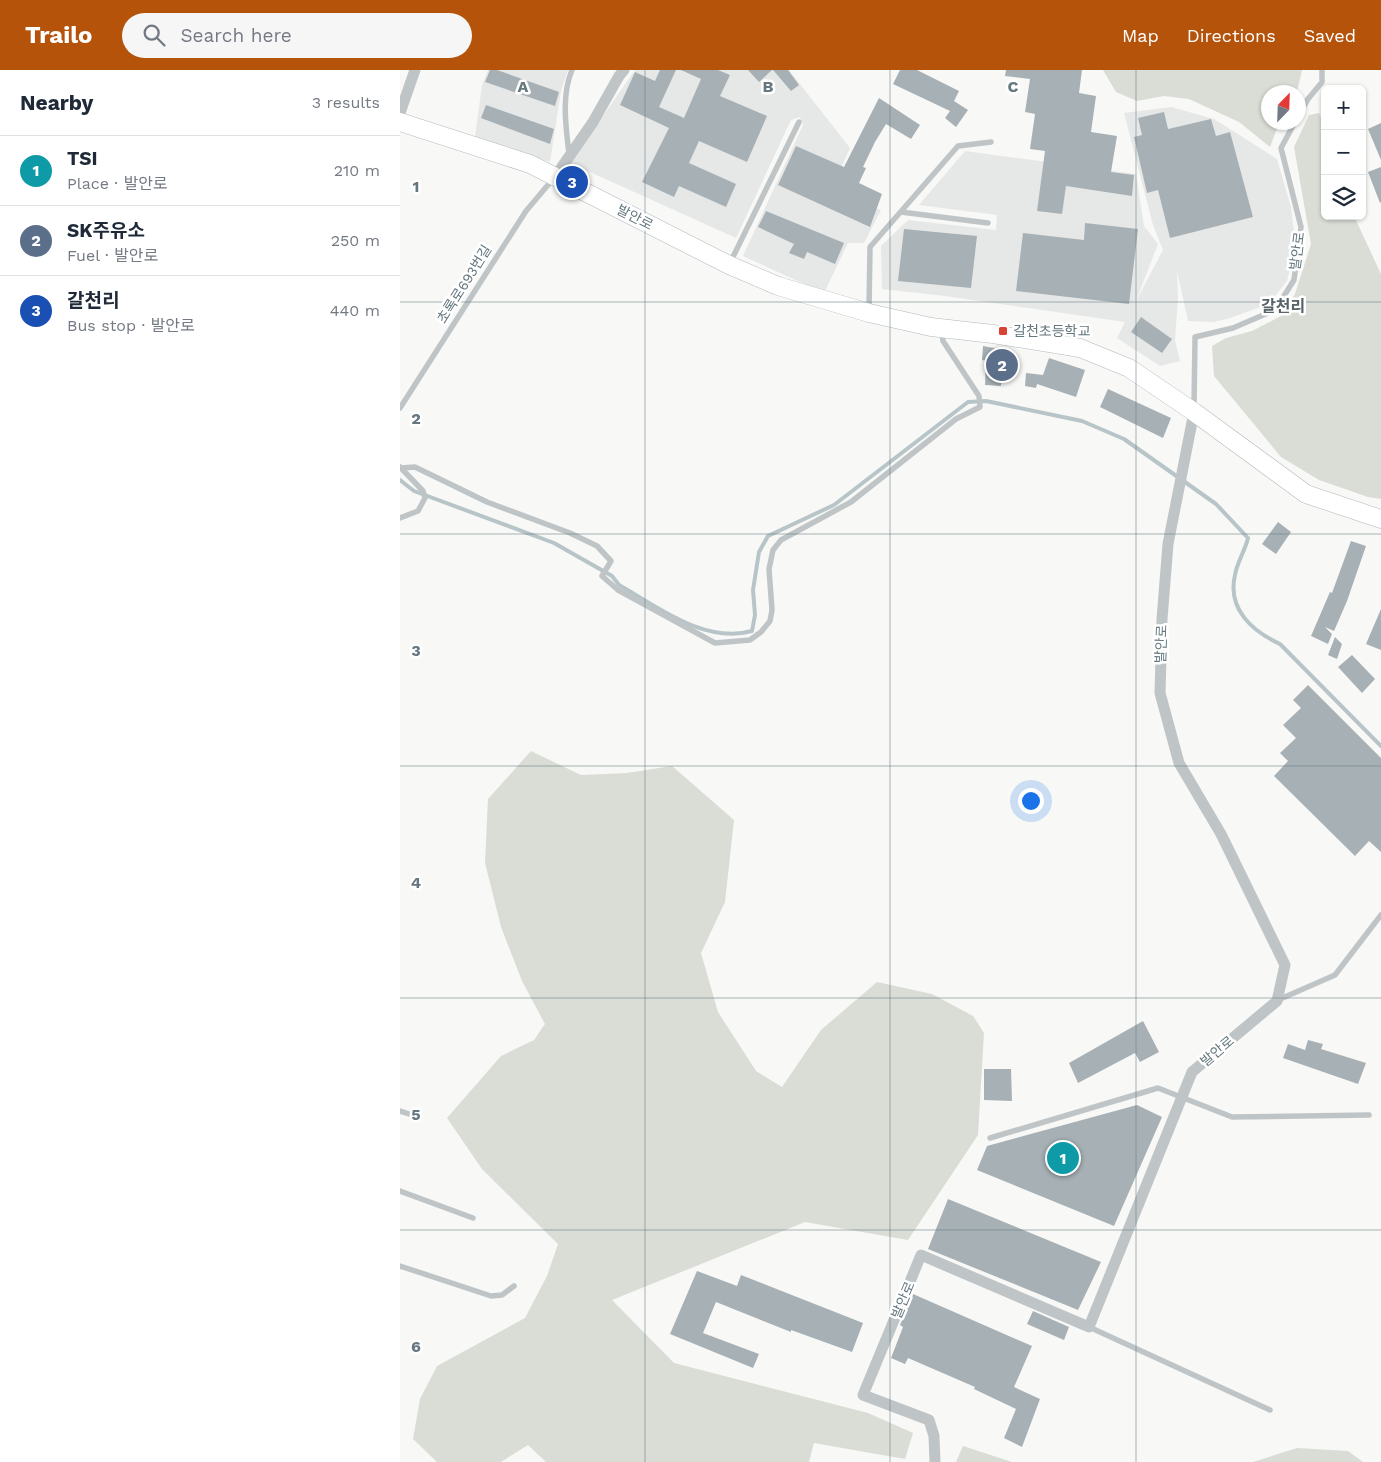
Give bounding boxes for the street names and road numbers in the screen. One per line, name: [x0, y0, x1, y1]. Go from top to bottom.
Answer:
street label: 발안로: [614, 201, 656, 233]
street label: 발안로: [1287, 231, 1307, 271]
street label: 초록로693번길: [434, 242, 494, 326]
street label: 발안로: [1152, 624, 1170, 664]
street label: 발안로: [1197, 1032, 1237, 1070]
street label: 발안로: [888, 1279, 918, 1321]

